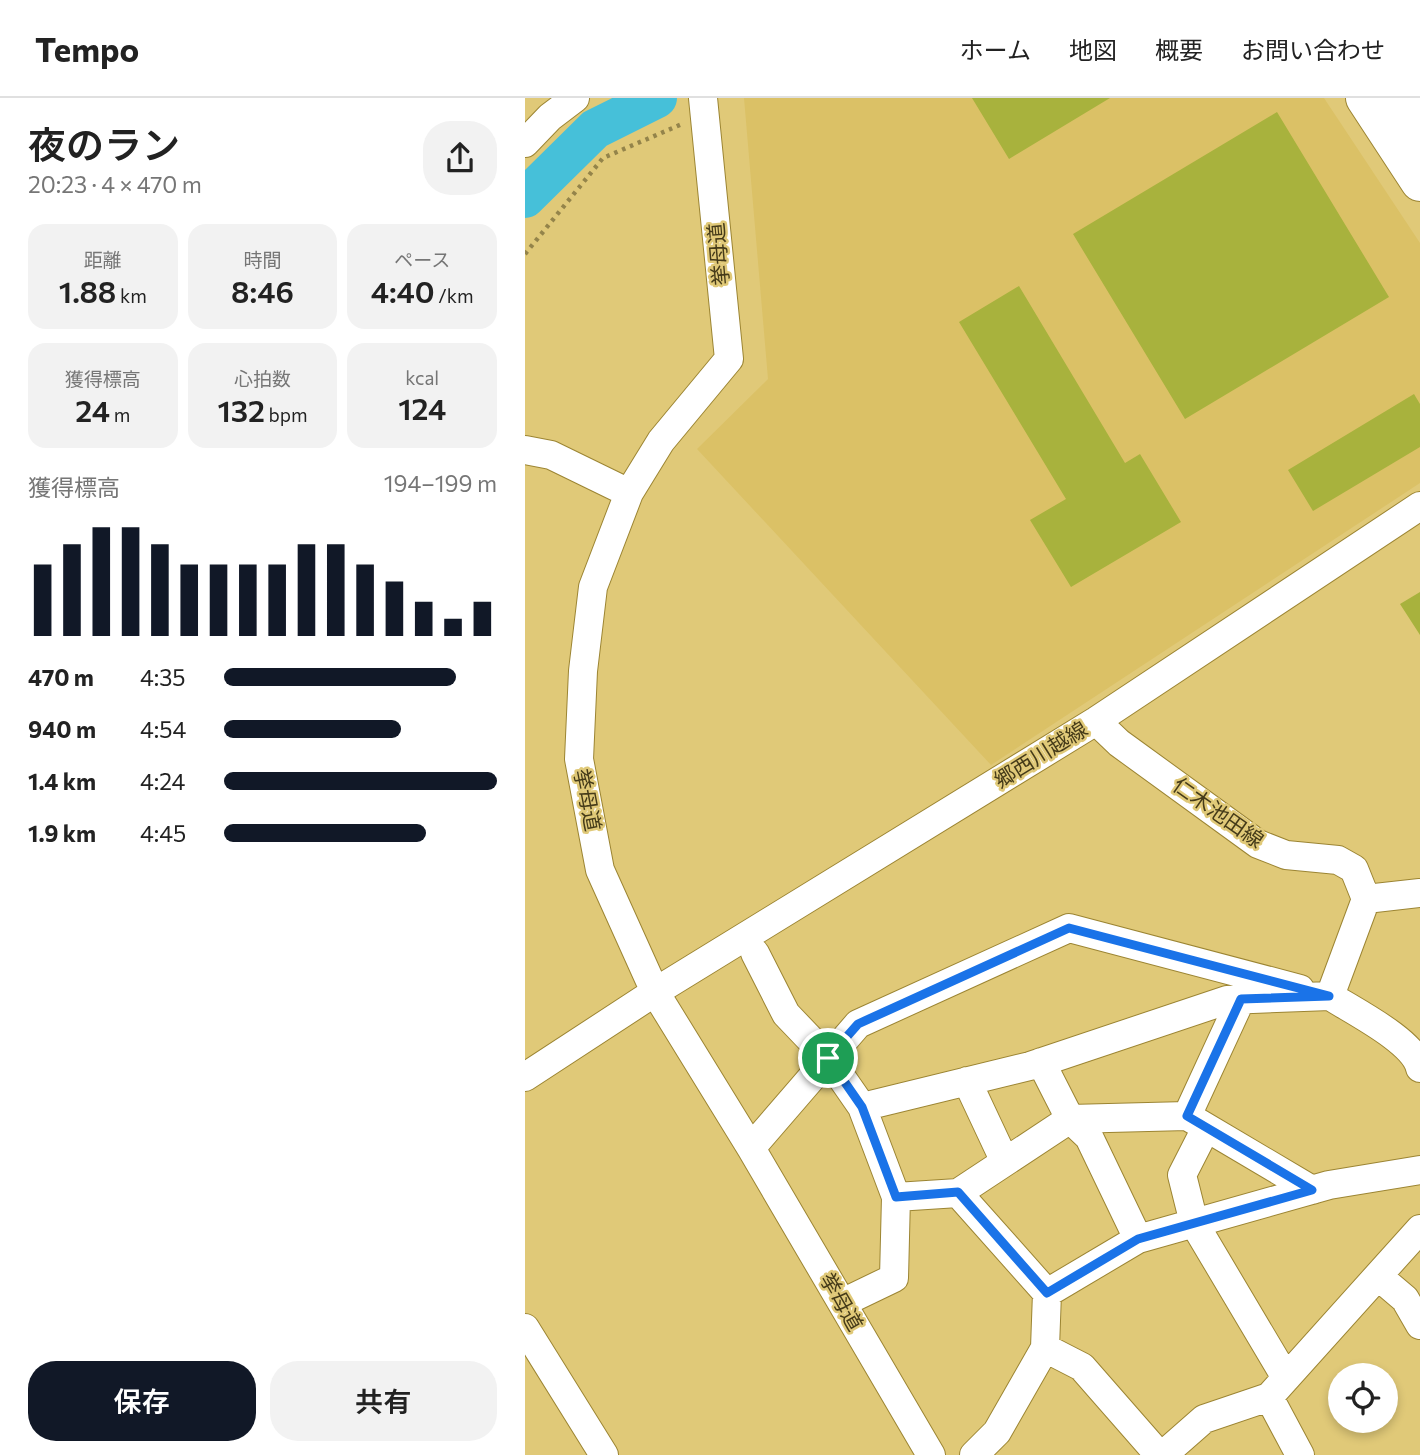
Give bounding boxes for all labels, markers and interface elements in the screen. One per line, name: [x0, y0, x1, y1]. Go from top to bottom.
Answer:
text: Tempo: [35, 28, 139, 69]
text: ホーム: [960, 35, 1031, 64]
text: 地図: [1069, 35, 1117, 64]
text: 概要: [1155, 35, 1203, 64]
text: お問い合わせ: [1241, 35, 1385, 64]
text: 夜のラン: [28, 120, 180, 167]
button: share: [423, 121, 497, 195]
text: 20:23 · 4 × 470 m: [28, 170, 202, 198]
street label: 挙母道: [702, 222, 733, 287]
text: 距離: [84, 248, 122, 271]
text: 時間: [243, 248, 282, 271]
text: ペース: [394, 248, 450, 271]
text: 1.88: [59, 272, 116, 309]
text: 8:46: [231, 272, 294, 309]
text: 4:40: [371, 272, 435, 309]
text: km: [116, 284, 147, 307]
text: /km: [435, 284, 474, 307]
text: kcal: [405, 366, 439, 389]
text: 獲得標高: [65, 367, 141, 390]
text: 心拍数: [234, 367, 291, 390]
text: 124: [398, 389, 446, 426]
text: 24: [75, 391, 110, 428]
text: 132: [217, 391, 265, 428]
text: m: [110, 403, 130, 426]
text: bpm: [265, 403, 308, 426]
text: 194–199 m: [384, 469, 497, 497]
text: 獲得標高: [28, 473, 120, 501]
text: 470 m: [28, 663, 94, 691]
text: 4:35: [140, 663, 186, 691]
text: 940 m: [28, 715, 96, 743]
text: 4:54: [140, 715, 186, 743]
street label: 郷西川越線: [989, 715, 1091, 792]
street label: 挙母道: [570, 766, 607, 833]
text: 1.4 km: [28, 767, 96, 795]
text: 4:24: [140, 767, 185, 795]
street label: 仁木池田線: [1169, 771, 1269, 852]
text: 1.9 km: [28, 819, 96, 847]
text: 4:45: [140, 819, 186, 847]
pin: [798, 1028, 858, 1088]
icon: arrive: [809, 1039, 847, 1077]
street label: 挙母道: [816, 1268, 869, 1335]
button: 保存: [28, 1361, 256, 1441]
button: 共有: [270, 1361, 497, 1441]
map controls: [1328, 1363, 1398, 1433]
button: locate: [1328, 1363, 1398, 1433]

